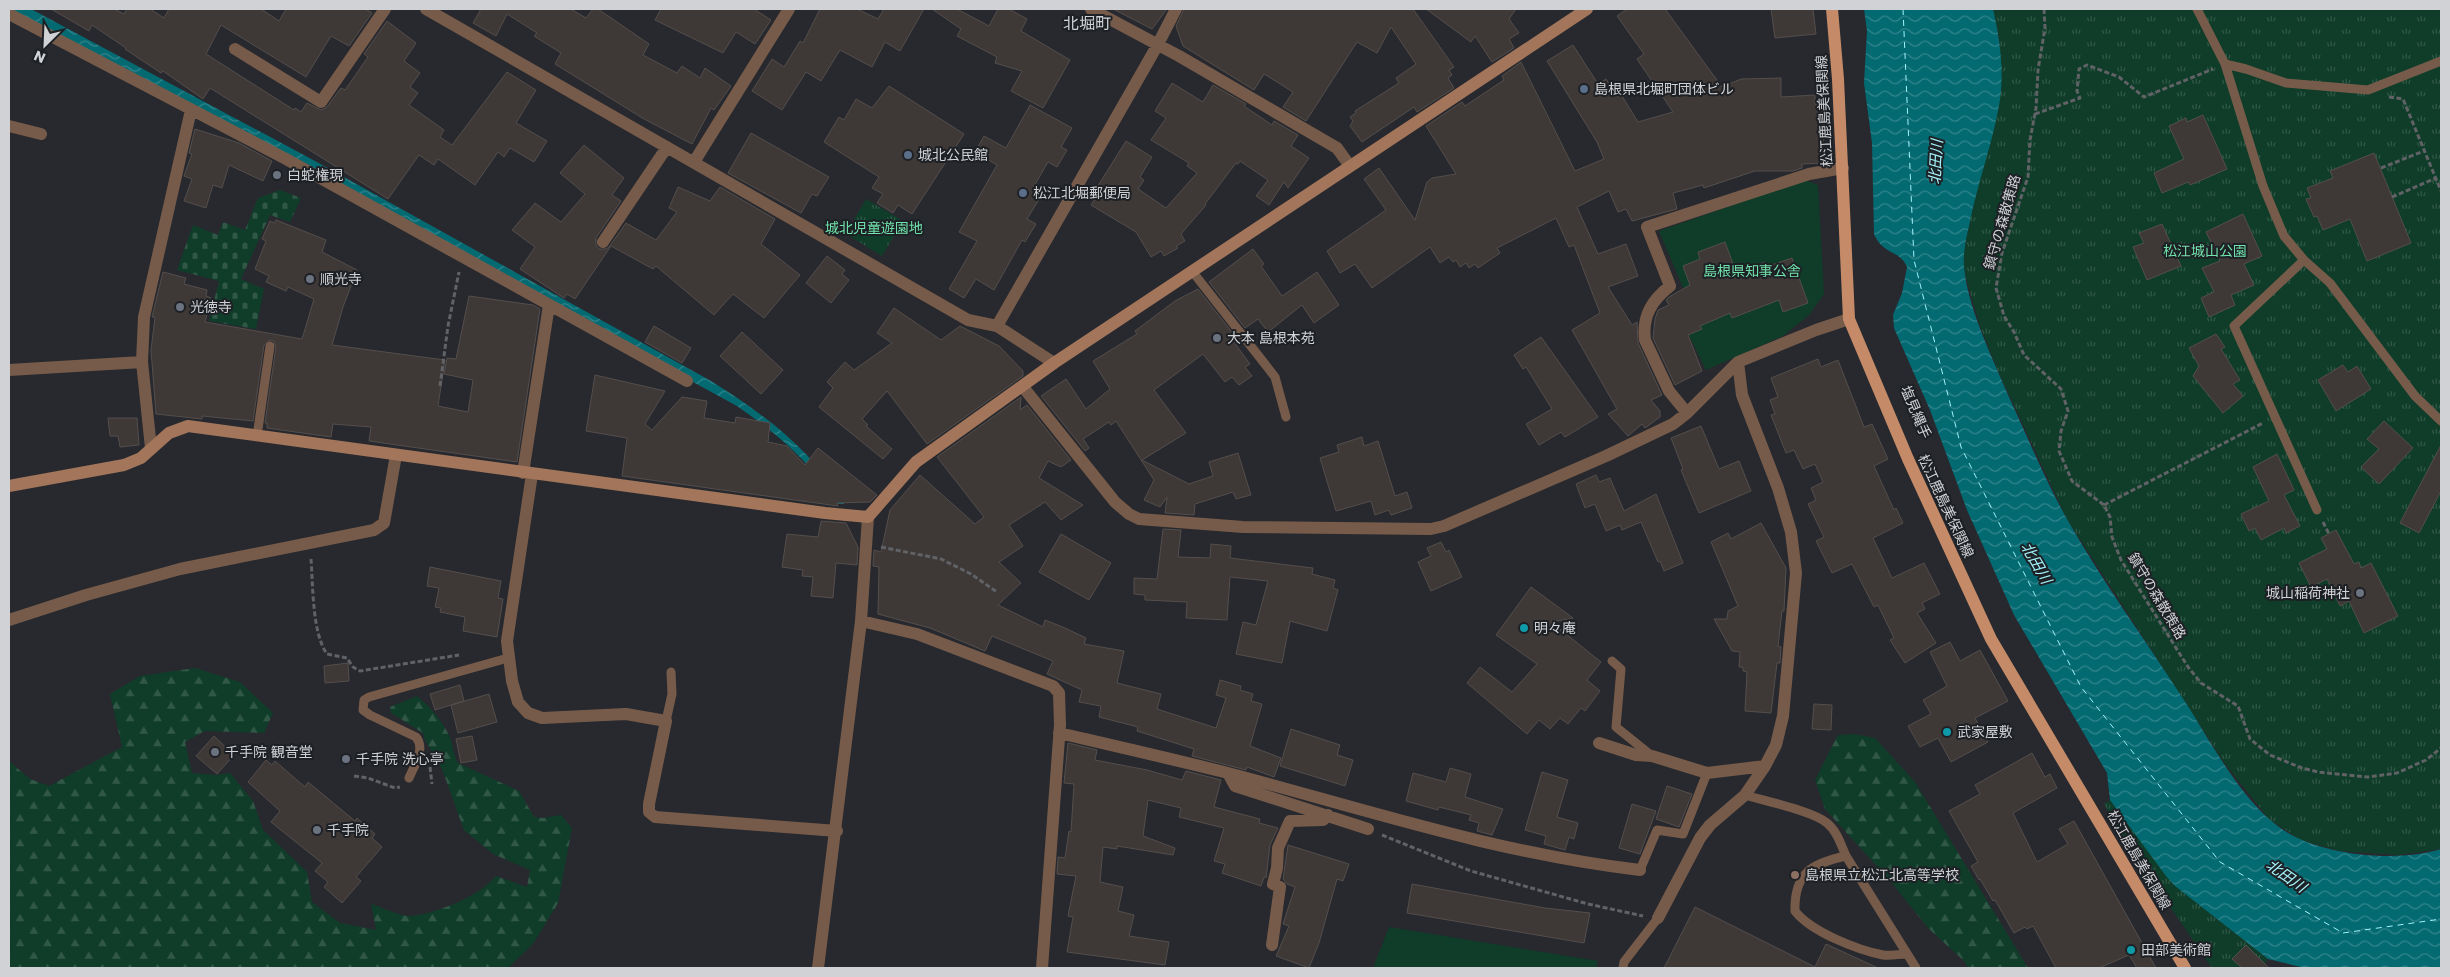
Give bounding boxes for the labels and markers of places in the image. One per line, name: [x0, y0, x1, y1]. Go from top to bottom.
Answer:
place label: 島根県北堀町団体ビル: [1594, 79, 1734, 99]
marker: 島根県北堀町団体ビル: [1578, 83, 1590, 95]
place label: 城北公民館: [918, 145, 988, 165]
marker: 城北公民館: [902, 149, 914, 161]
place label: 白蛇権現: [287, 165, 343, 185]
marker: 白蛇権現: [271, 169, 283, 181]
place label: 松江北堀郵便局: [1033, 183, 1131, 203]
marker: 松江北堀郵便局: [1017, 187, 1029, 199]
place label: 順光寺: [320, 269, 362, 289]
marker: 順光寺: [304, 273, 316, 285]
place label: 光徳寺: [190, 297, 232, 317]
marker: 光徳寺: [174, 301, 186, 313]
place label: 大本 島根本苑: [1227, 328, 1315, 348]
marker: 大本 島根本苑: [1211, 332, 1223, 344]
place label: 城山稲荷神社: [2266, 583, 2350, 603]
marker: 城山稲荷神社: [2354, 587, 2366, 599]
place label: 明々庵: [1534, 618, 1576, 638]
marker: 明々庵: [1518, 622, 1530, 634]
place label: 武家屋敷: [1957, 722, 2013, 742]
marker: 武家屋敷: [1941, 726, 1953, 738]
place label: 千手院 観音堂: [225, 742, 313, 762]
marker: 千手院 観音堂: [209, 746, 221, 758]
place label: 千手院 洗心亭: [356, 749, 444, 769]
marker: 千手院 洗心亭: [340, 753, 352, 765]
place label: 千手院: [327, 820, 369, 840]
marker: 千手院: [311, 824, 323, 836]
place label: 島根県立松江北高等学校: [1805, 865, 1959, 885]
marker: 島根県立松江北高等学校: [1789, 869, 1801, 881]
place label: 田部美術館: [2141, 940, 2211, 960]
marker: 田部美術館: [2125, 944, 2137, 956]

